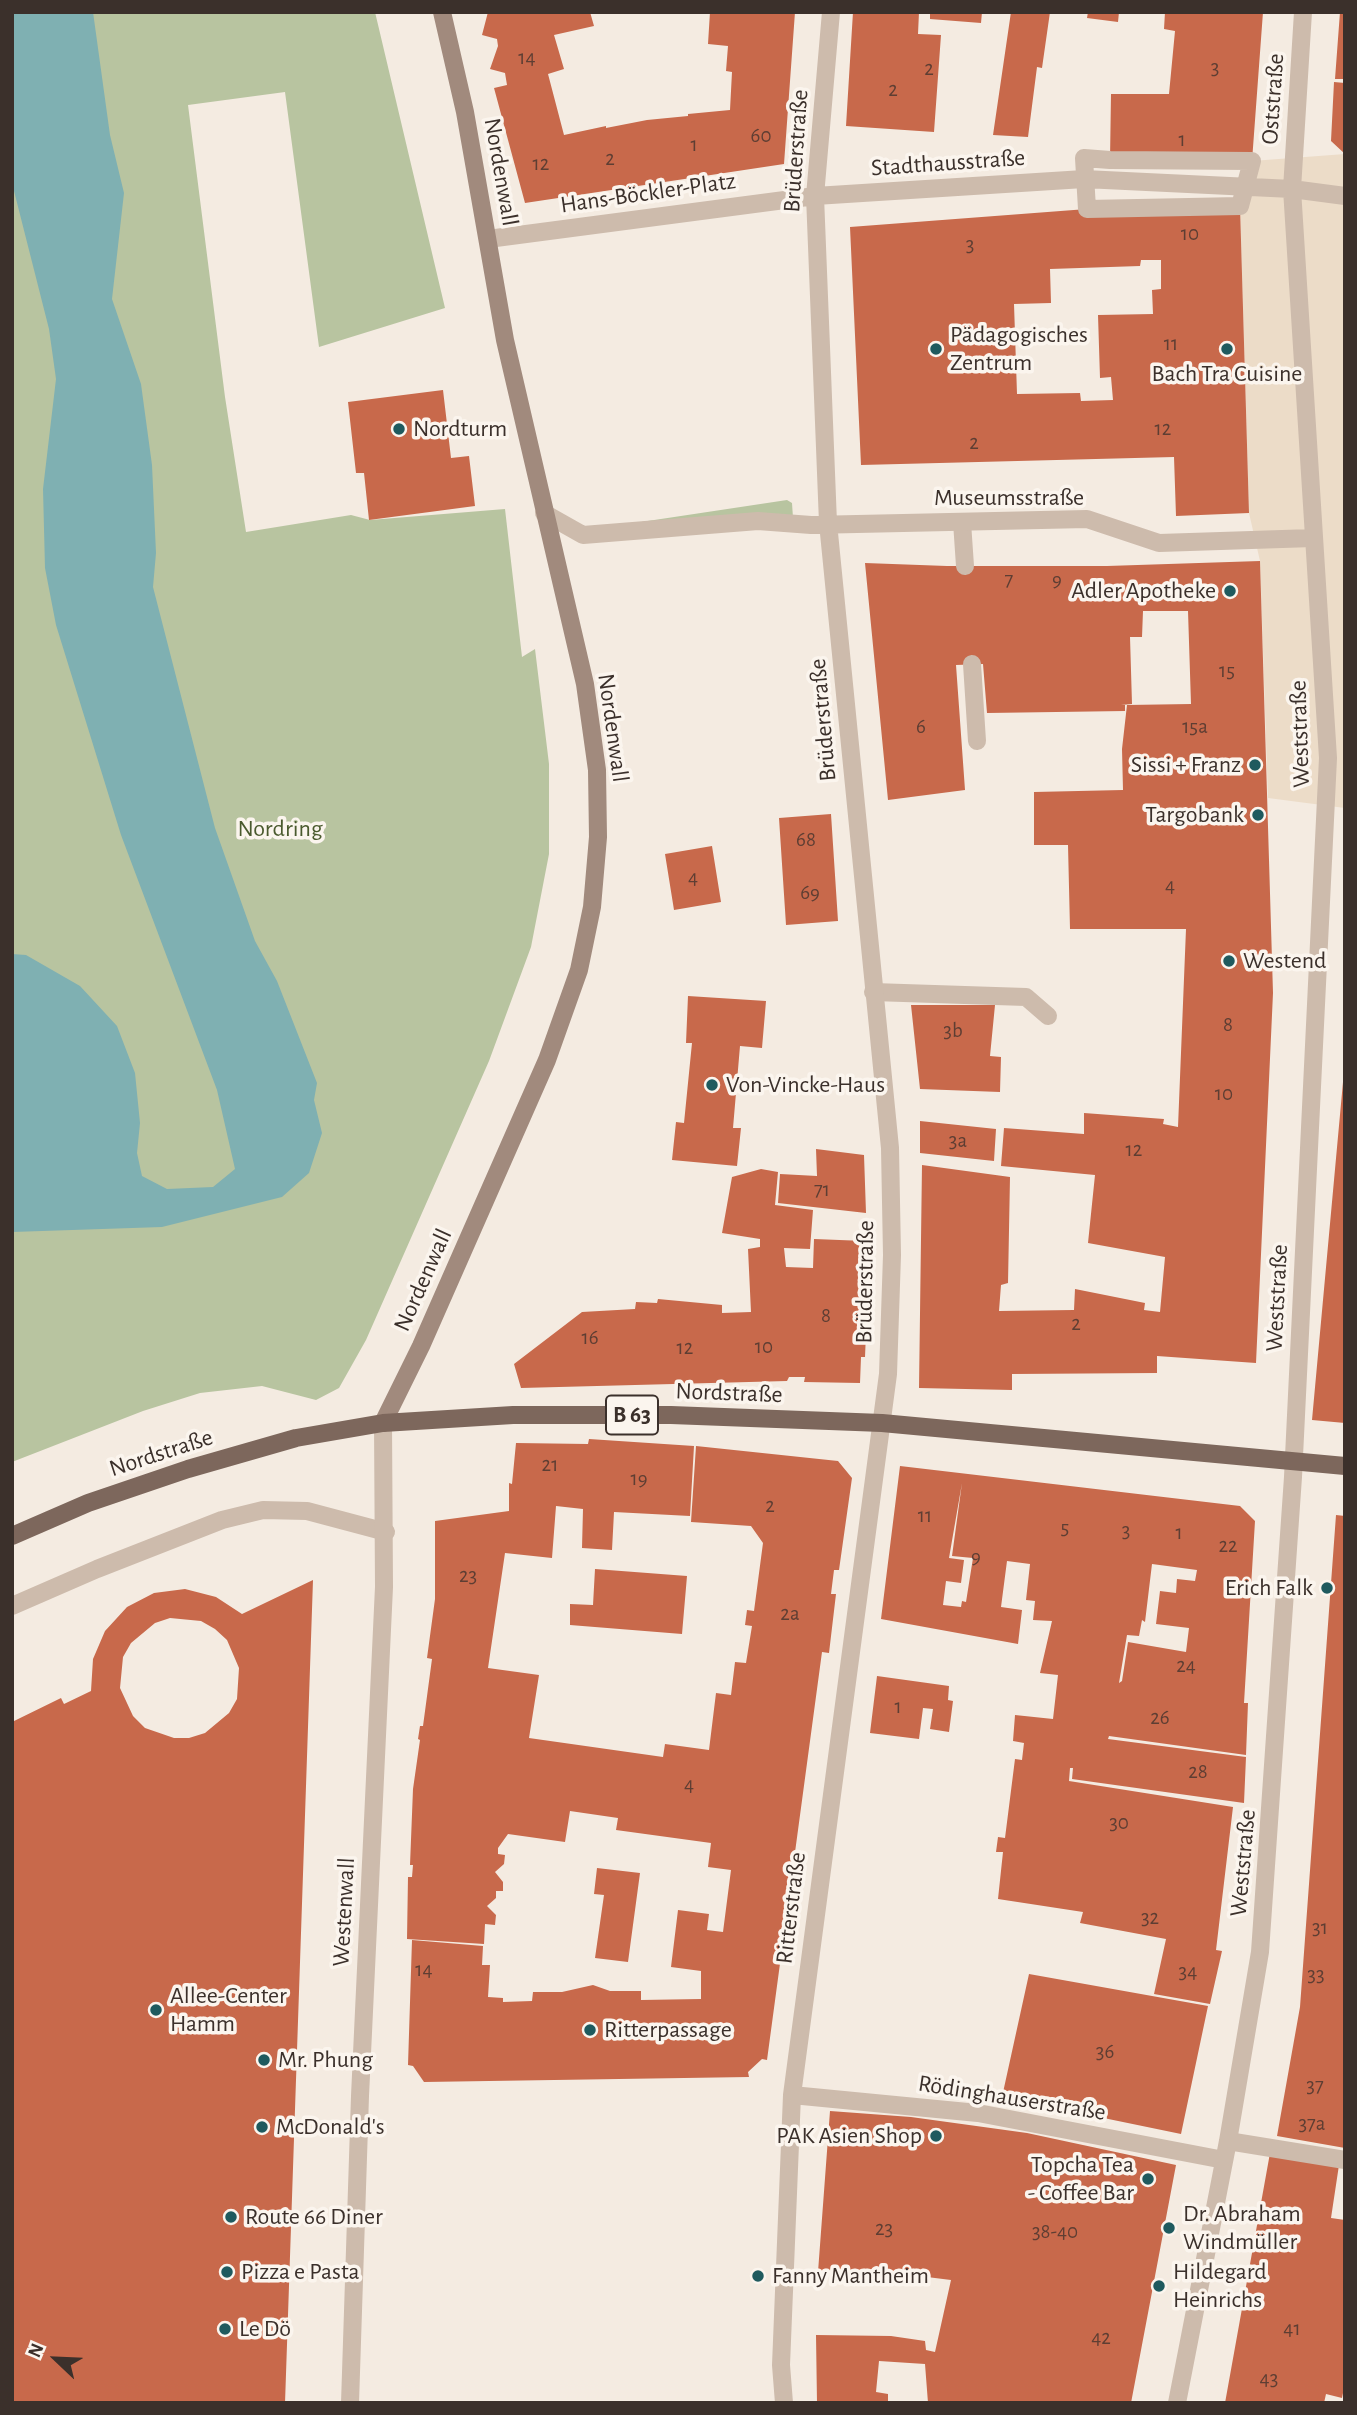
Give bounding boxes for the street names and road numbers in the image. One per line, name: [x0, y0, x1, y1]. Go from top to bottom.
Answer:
street label: Oststraße: [1255, 52, 1291, 146]
street label: Brüderstraße: [777, 88, 815, 214]
street label: Nordenwall: [477, 116, 525, 228]
street label: Stadthausstraße: [870, 143, 1026, 183]
street label: Hans-Böckler-Platz: [558, 166, 738, 220]
street label: Museumsstraße: [934, 484, 1084, 512]
street label: Brüderstraße: [803, 657, 843, 783]
street label: Nordenwall: [591, 672, 635, 784]
street label: Weststraße: [1284, 680, 1316, 788]
street label: Brüderstraße: [850, 1220, 880, 1344]
street label: Nordenwall: [388, 1224, 458, 1336]
street label: Weststraße: [1260, 1244, 1294, 1352]
street label: Nordstraße: [675, 1377, 783, 1409]
road number: B 63: [606, 1396, 658, 1434]
street label: Nordstraße: [106, 1423, 216, 1483]
street label: Weststraße: [1224, 1808, 1262, 1918]
street label: Ritterstraße: [770, 1850, 812, 1966]
street label: Westenwall: [327, 1857, 361, 1967]
street label: Rödinghauserstraße: [916, 2069, 1108, 2127]

